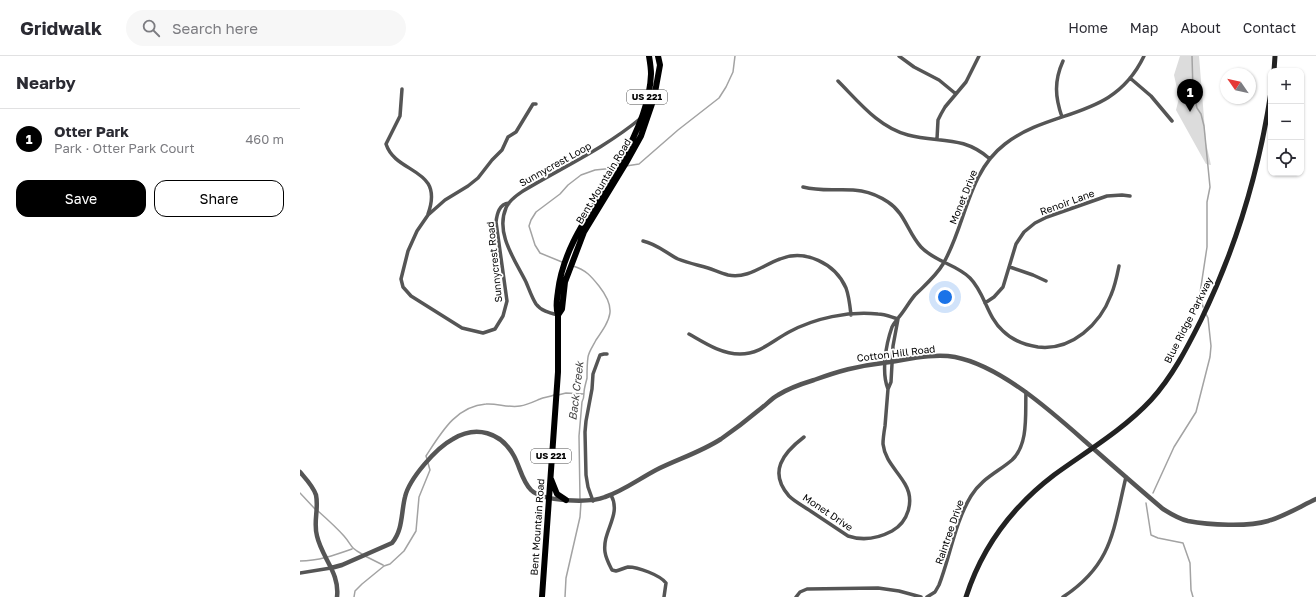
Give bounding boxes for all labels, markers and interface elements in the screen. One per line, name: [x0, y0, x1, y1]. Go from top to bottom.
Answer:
search box: [126, 10, 406, 46]
text: Gridwalk: [20, 16, 102, 39]
icon: search: [140, 17, 162, 39]
text: Search here: [172, 19, 258, 37]
text: Home: [1068, 19, 1108, 36]
text: Map: [1130, 19, 1158, 36]
text: About: [1180, 19, 1221, 36]
text: Contact: [1243, 19, 1296, 36]
north arrow: [1220, 68, 1256, 104]
map controls: [1268, 68, 1304, 176]
button: +: [1268, 68, 1304, 104]
text: Nearby: [16, 72, 76, 93]
pin: 1: [1177, 79, 1203, 112]
road number: US 221: [627, 90, 667, 104]
button: −: [1268, 104, 1304, 140]
text: Otter Park: [54, 122, 129, 140]
text: 1: [26, 131, 32, 147]
text: 460 m: [245, 131, 284, 147]
street label: Bent Mountain Road: [573, 136, 633, 226]
street label: Sunnycrest Loop: [517, 139, 593, 189]
text: Park · Otter Park Court: [54, 140, 195, 156]
button: locate: [1268, 140, 1304, 176]
street label: Monet Drive: [947, 168, 979, 226]
button: Save: [16, 180, 146, 217]
button: Share: [154, 180, 284, 217]
street label: Renoir Lane: [1038, 187, 1096, 217]
street label: Sunnycrest Road: [484, 221, 504, 303]
street label: Blue Ridge Parkway: [1161, 275, 1215, 365]
your location: [935, 287, 955, 307]
street label: Cotton Hill Road: [856, 342, 936, 364]
water label: Back Creek: [565, 359, 586, 421]
road number: US 221: [531, 449, 571, 463]
street label: Bent Mountain Road: [528, 478, 546, 576]
street label: Monet Drive: [801, 491, 855, 533]
street label: Raintree Drive: [932, 498, 966, 566]

